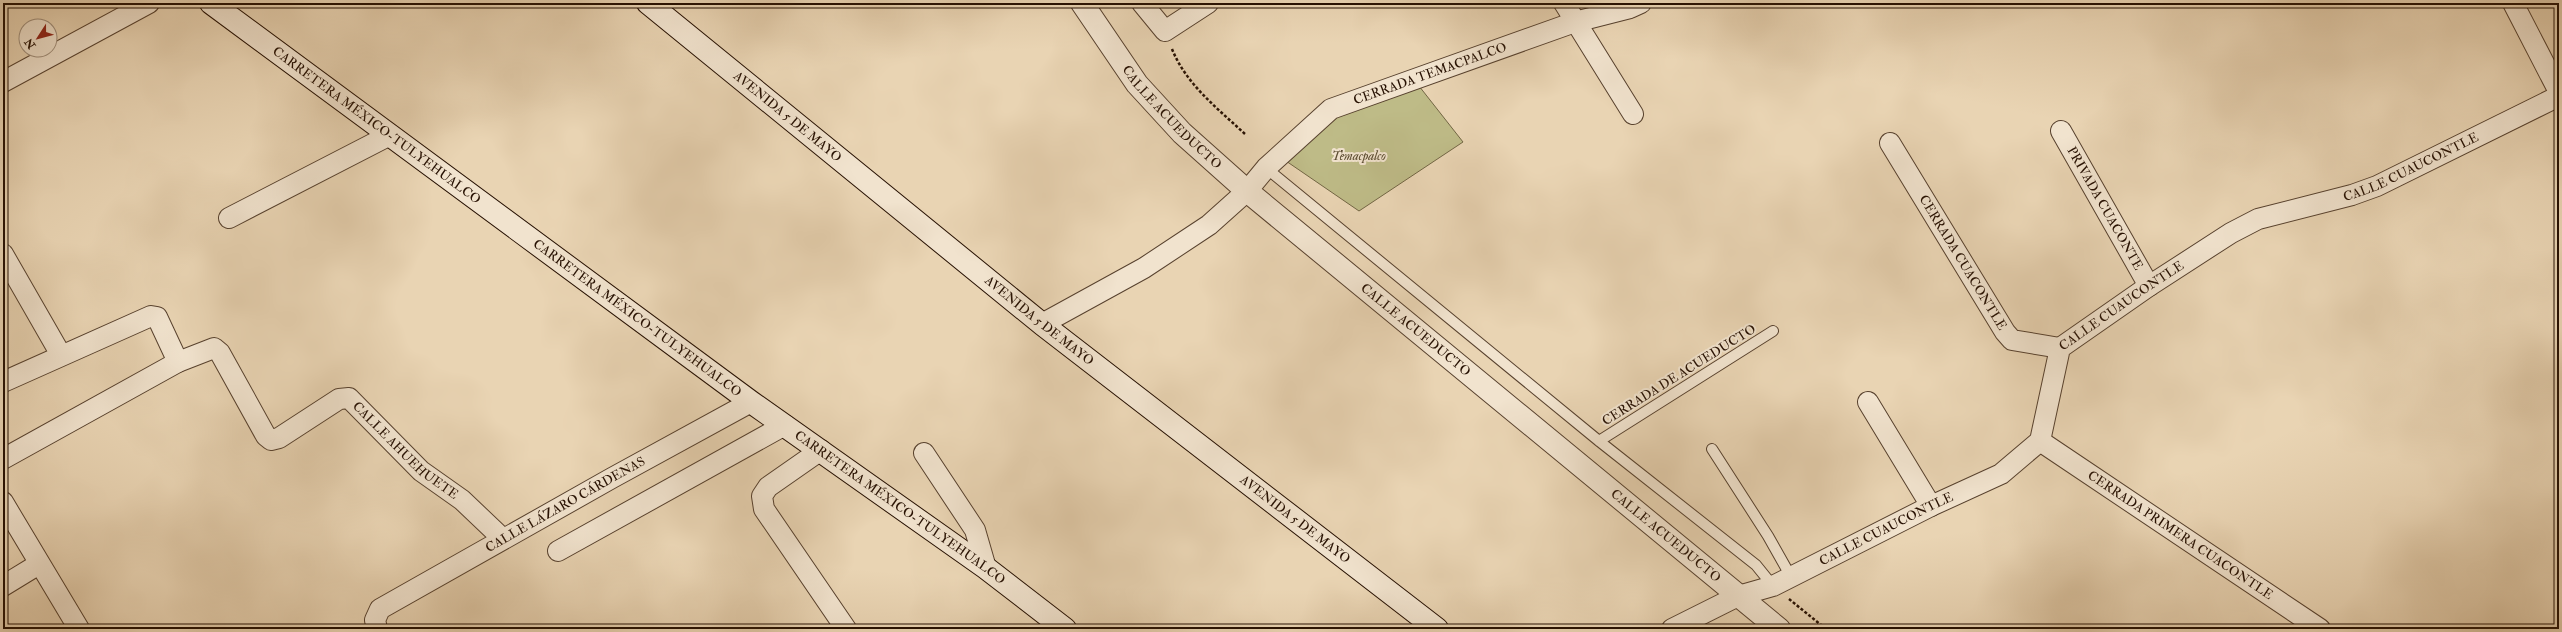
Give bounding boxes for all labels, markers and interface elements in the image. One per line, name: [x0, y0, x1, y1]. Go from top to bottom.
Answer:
north arrow: [18, 18, 58, 58]
text: N: [21, 35, 39, 52]
street label: CERRADA TEMACPALCO: [1351, 39, 1509, 108]
street label: CARRETERA MÉXICO-TULYEHUALCO: [269, 43, 484, 208]
street label: CALLE ACUEDUCTO: [1119, 62, 1225, 173]
street label: AVENIDA 5 DE MAYO: [729, 67, 845, 166]
street label: CALLE CUAUCONTLE: [2341, 129, 2481, 205]
street label: PRIVADA CUACONTE: [2064, 144, 2146, 273]
park label: Temacpalco: [1332, 148, 1386, 164]
street label: CERRADA CUACONTLE: [1916, 192, 2010, 333]
street label: CARRETERA MÉXICO-TULYEHUALCO: [530, 236, 745, 400]
street label: CALLE CUAUCONTLE: [2056, 258, 2187, 354]
street label: AVENIDA 5 DE MAYO: [981, 272, 1097, 369]
street label: CALLE ACUEDUCTO: [1357, 280, 1474, 380]
street label: CERRADA DE ACUEDUCTO: [1599, 321, 1759, 429]
street label: CALLE AHUEHUETE: [349, 398, 461, 503]
street label: CARRETERA MÉXICO-TULYEHUALCO: [791, 427, 1009, 588]
street label: CALLE LÁZARO CÁRDENAS: [482, 453, 648, 556]
street label: CERRADA PRIMERA CUACONTLE: [2085, 467, 2276, 603]
street label: AVENIDA 5 DE MAYO: [1236, 471, 1353, 567]
street label: CALLE ACUEDUCTO: [1608, 486, 1724, 586]
street label: CALLE CUAUCONTLE: [1817, 489, 1956, 569]

